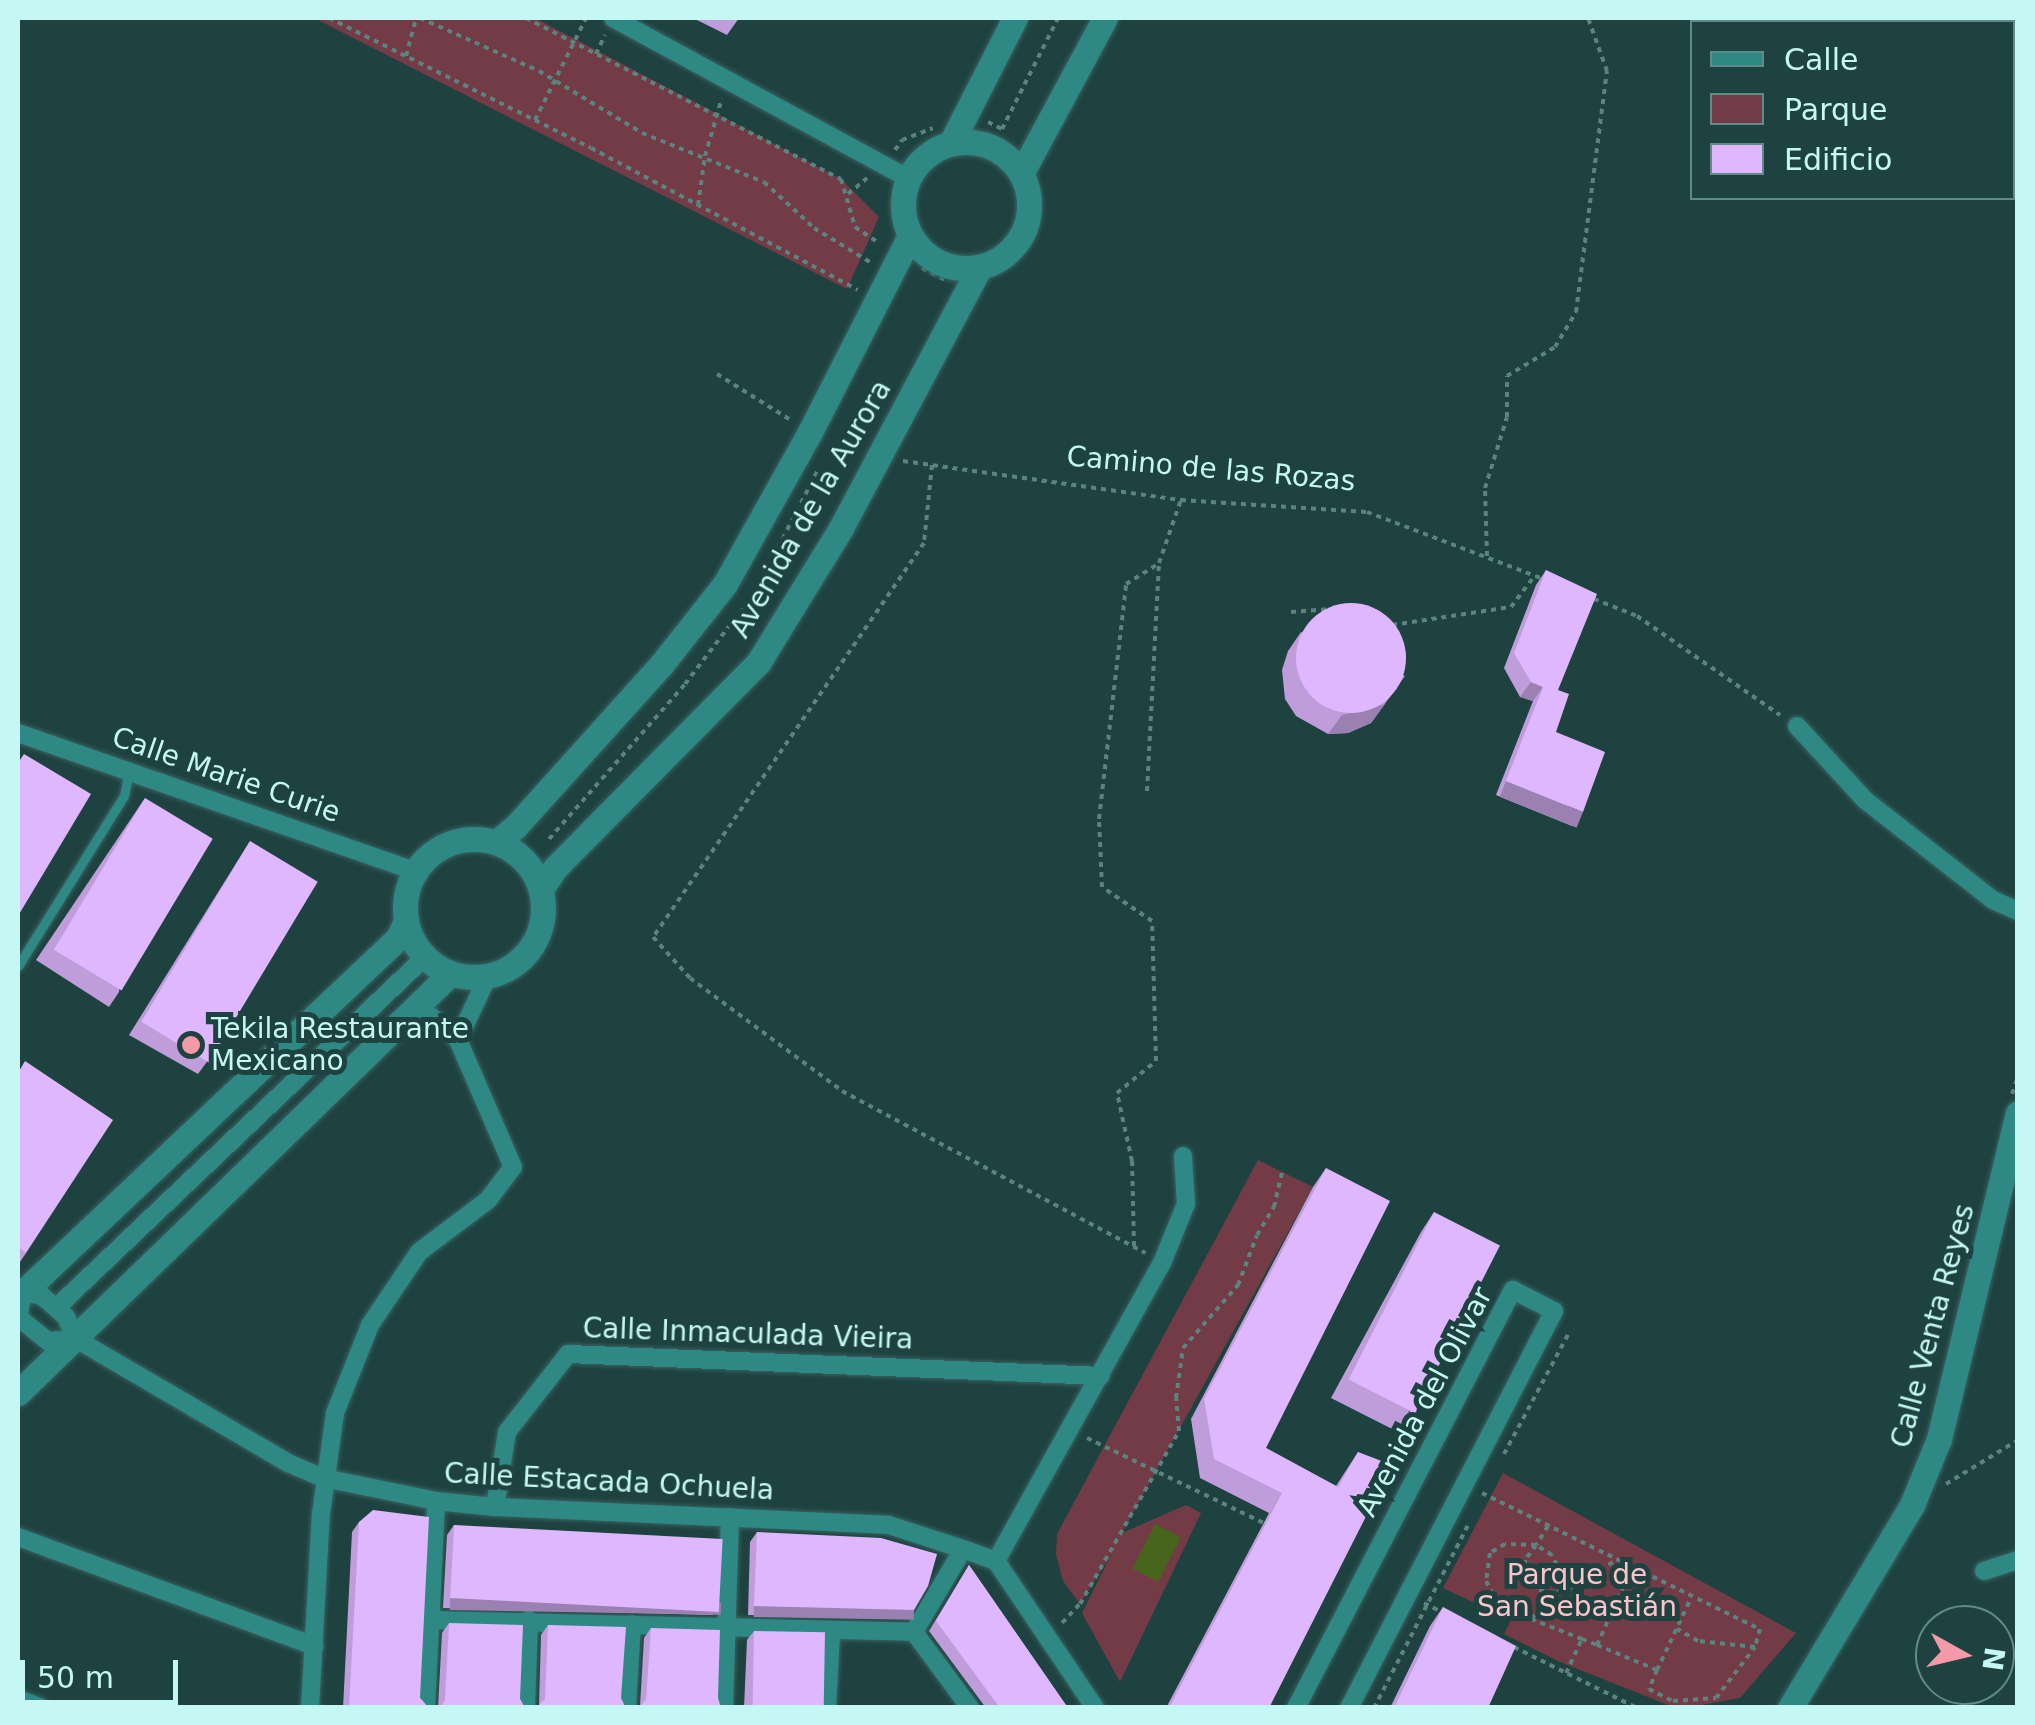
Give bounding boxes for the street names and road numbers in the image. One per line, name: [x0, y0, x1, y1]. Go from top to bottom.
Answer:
street label: Avenida de la Aurora: [723, 374, 899, 644]
street label: Camino de las Rozas: [1065, 440, 1357, 498]
street label: Calle Marie Curie: [108, 720, 344, 830]
street label: Calle Venta Reyes: [1884, 1200, 1982, 1452]
street label: Avenida del Olivar: [1350, 1281, 1500, 1523]
street label: Calle Inmaculada Vieira: [582, 1311, 914, 1357]
street label: Calle Estacada Ochuela: [443, 1457, 775, 1507]

